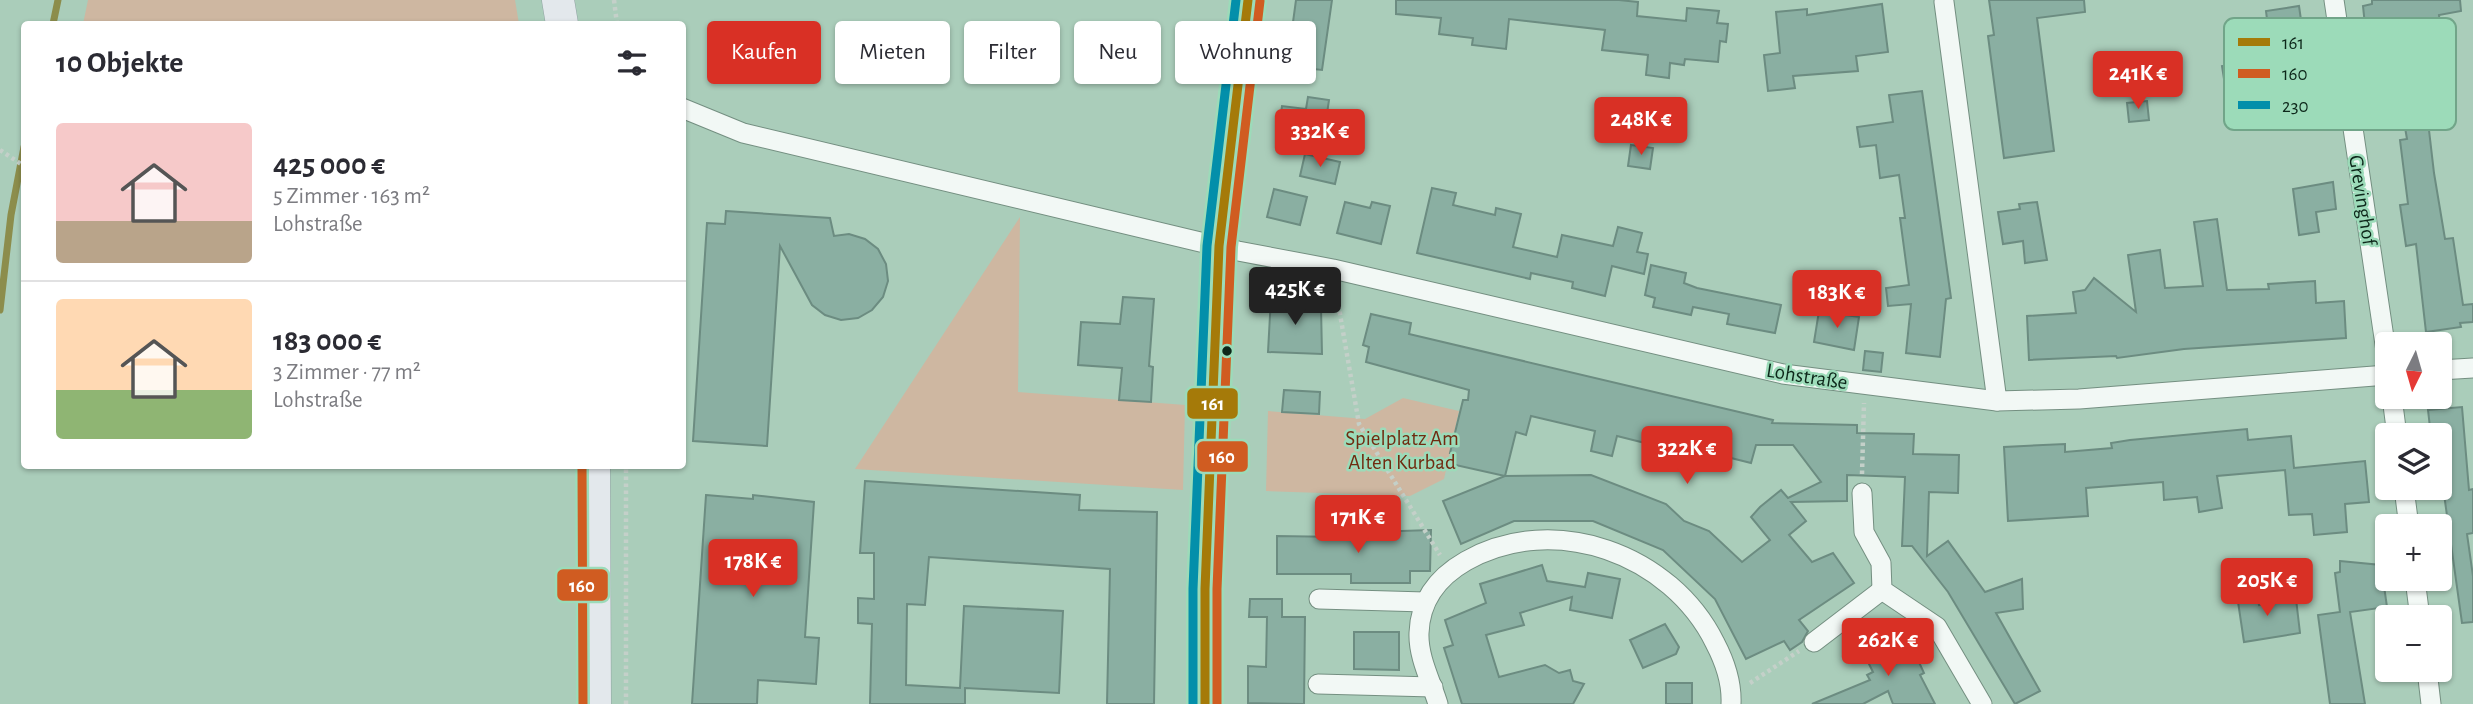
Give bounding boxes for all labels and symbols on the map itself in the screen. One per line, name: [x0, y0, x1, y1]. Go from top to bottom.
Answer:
legend: [2224, 18, 2456, 130]
text: 161: [2282, 34, 2304, 53]
pin: 241K €: [2081, 52, 2195, 111]
text: 160: [2282, 65, 2308, 84]
pin: 248K €: [1584, 97, 1698, 157]
text: 230: [2282, 97, 2309, 116]
pin: 332K €: [1263, 110, 1377, 169]
street label: Grevinghof: [2345, 154, 2380, 248]
pin: 425K €: [1238, 268, 1352, 327]
pin: 183K €: [1780, 270, 1894, 330]
north arrow: [2375, 332, 2452, 410]
unlabelled marker: [1220, 344, 1234, 358]
street label: Lohstraße: [1765, 360, 1849, 393]
line badge: 161: [1186, 387, 1239, 420]
text: 161: [1202, 395, 1224, 414]
pin: 322K €: [1630, 426, 1744, 486]
park label: Spielplatz Am Alten Kurbad: [1345, 428, 1459, 473]
line badge: 160: [1196, 440, 1249, 473]
text: 160: [1209, 448, 1235, 467]
pin: 171K €: [1301, 496, 1415, 555]
pin: 178K €: [696, 540, 810, 599]
pin: 205K €: [2210, 558, 2324, 618]
line badge: 160: [556, 568, 609, 602]
text: 160: [569, 577, 595, 596]
pin: 262K €: [1831, 618, 1945, 678]

